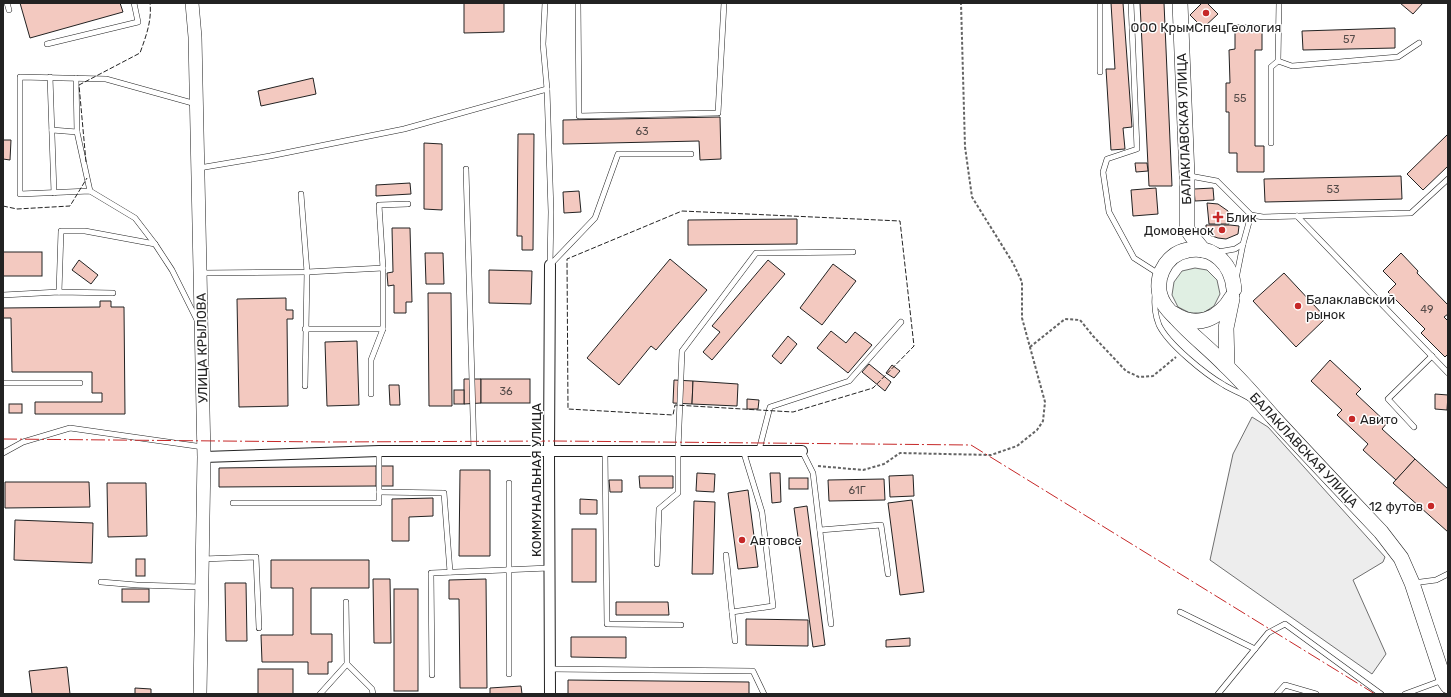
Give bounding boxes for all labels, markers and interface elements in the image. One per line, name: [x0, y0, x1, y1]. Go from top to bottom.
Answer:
marker: ООО КрымСпецГеология: [1201, 8, 1211, 18]
place label: ООО КрымСпецГеология: [1131, 20, 1281, 35]
house number: 57: [1343, 33, 1355, 46]
street label: БАЛАКЛАВСКАЯ УЛИЦА: [1174, 53, 1194, 205]
house number: 55: [1233, 92, 1247, 105]
house number: 63: [635, 125, 649, 138]
house number: 53: [1326, 183, 1340, 196]
place label: Блик: [1226, 210, 1257, 225]
marker: Блик: [1213, 212, 1223, 222]
place label: Домовенок: [1144, 223, 1214, 238]
marker: Домовенок: [1217, 225, 1227, 235]
street label: УЛИЦА КРЫЛОВА: [194, 292, 210, 403]
place label: Балаклавский рынок: [1306, 292, 1395, 322]
marker: Балаклавский рынок: [1293, 301, 1303, 311]
house number: 49: [1420, 303, 1434, 316]
house number: 36: [499, 385, 513, 398]
street label: БАЛАКЛАВСКАЯ УЛИЦА: [1247, 389, 1361, 511]
street label: КОММУНАЛЬНАЯ УЛИЦА: [529, 403, 544, 557]
place label: Авито: [1360, 412, 1398, 427]
marker: Авито: [1347, 414, 1357, 424]
house number: 61Г: [849, 484, 866, 497]
place label: 12 футов: [1369, 499, 1423, 514]
marker: 12 футов: [1426, 501, 1436, 511]
place label: Автовсе: [750, 533, 802, 548]
marker: Автовсе: [737, 535, 747, 545]

